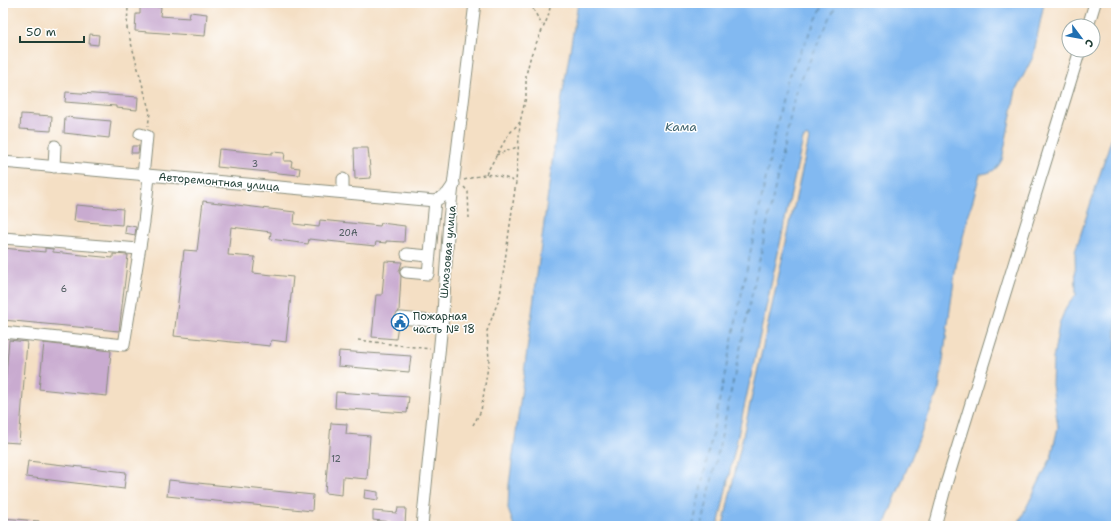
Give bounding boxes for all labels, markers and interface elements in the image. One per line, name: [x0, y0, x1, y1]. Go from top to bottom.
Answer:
scale bar: [20, 18, 84, 44]
north arrow: [1061, 18, 1101, 58]
text: 50 m: [26, 24, 56, 40]
text: С: [1081, 36, 1097, 50]
water label: Кама: [665, 119, 697, 135]
house number: 3: [252, 158, 258, 170]
street label: Авторемонтная улица: [158, 169, 280, 195]
street label: Шлюзовая улица: [436, 205, 460, 299]
house number: 20А: [339, 227, 358, 239]
house number: 6: [61, 283, 67, 295]
place label: Пожарная часть № 18: [413, 309, 475, 337]
public building icon: Пожарная часть № 18: [390, 312, 410, 332]
house number: 12: [331, 453, 341, 465]

